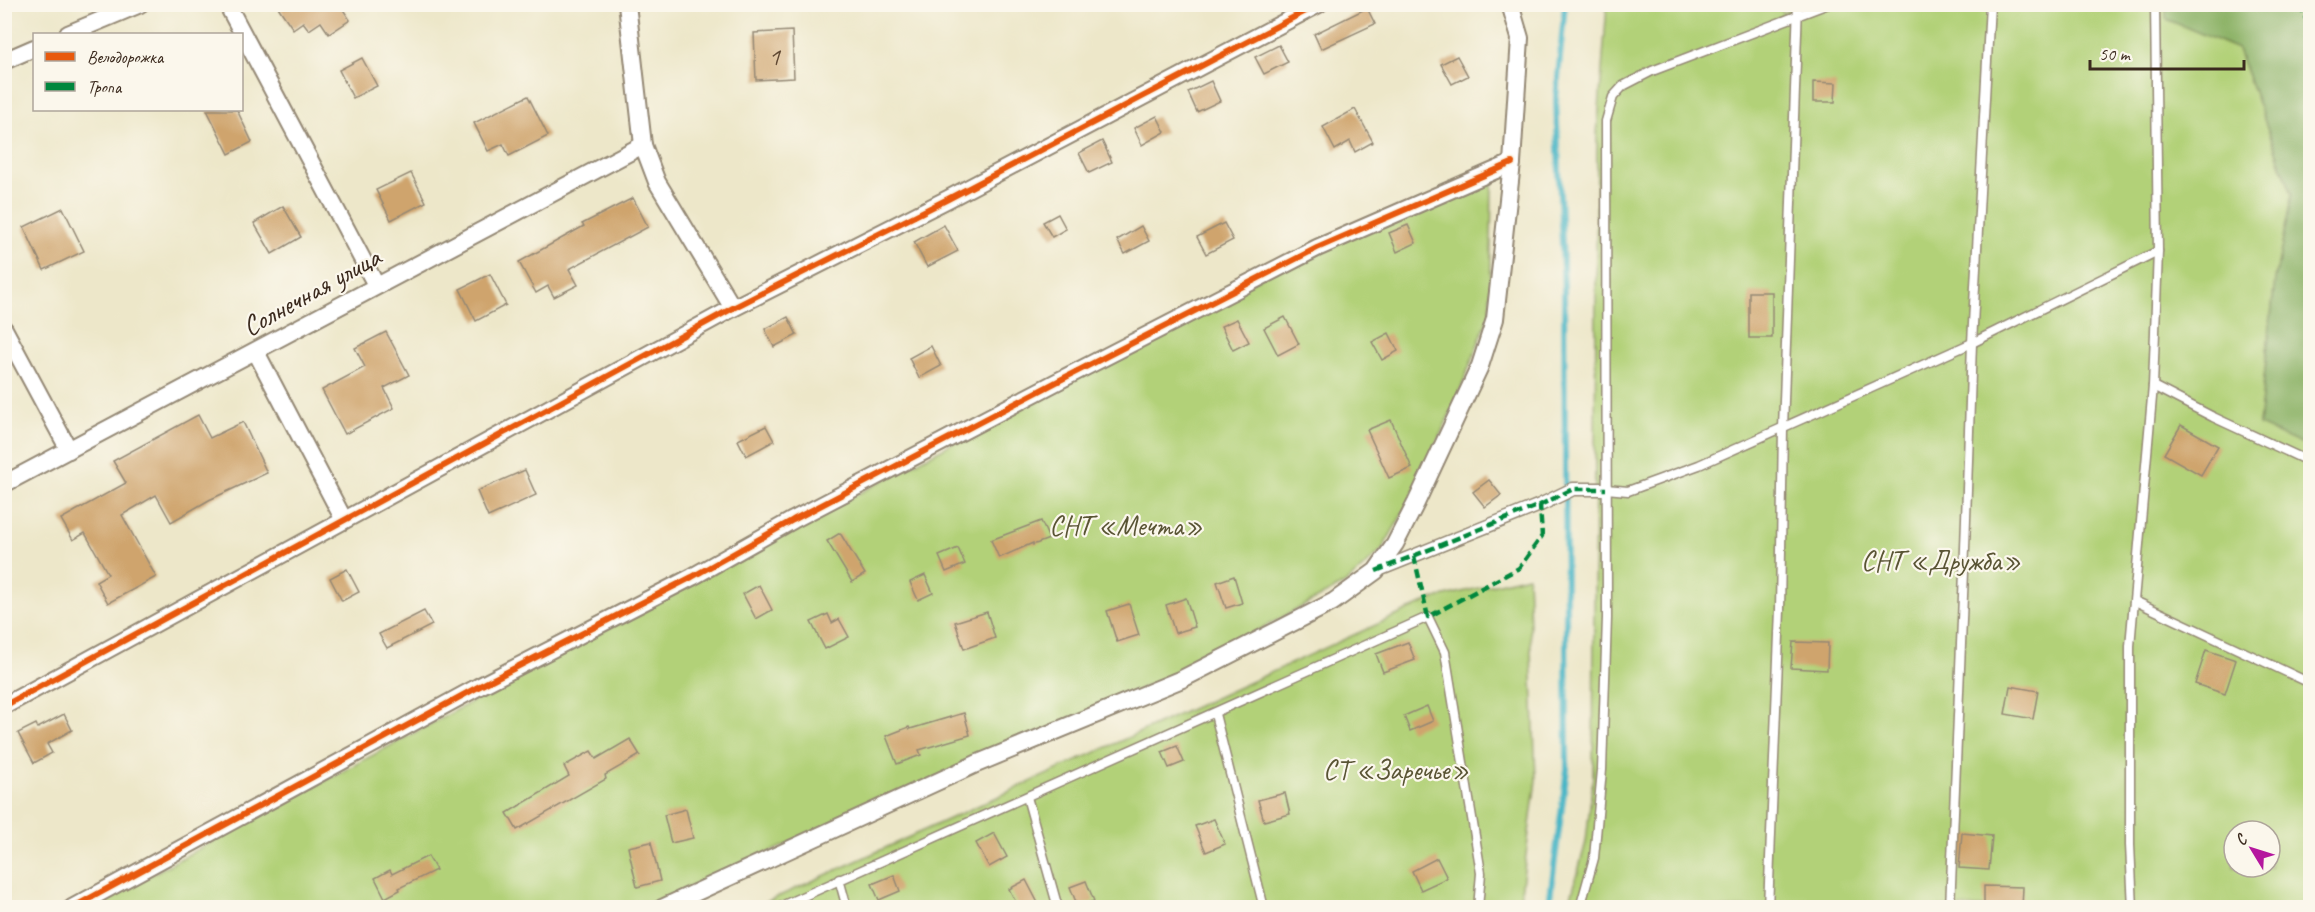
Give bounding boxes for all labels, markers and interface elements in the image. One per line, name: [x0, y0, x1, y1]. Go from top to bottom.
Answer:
legend: [33, 33, 243, 111]
scale bar: [2090, 33, 2244, 71]
house number: 1: [768, 40, 781, 73]
text: 50 m: [2099, 43, 2132, 65]
text: Велодорожка: [87, 46, 165, 68]
text: Тропа: [87, 76, 123, 98]
street label: Солнечная улица: [236, 238, 388, 344]
park label: СНТ «Мечта»: [1049, 508, 1203, 543]
park label: СНТ «Дружба»: [1861, 543, 2021, 578]
park label: СТ «Заречье»: [1323, 752, 1469, 787]
north arrow: [2222, 819, 2282, 879]
text: С: [2231, 829, 2253, 850]

